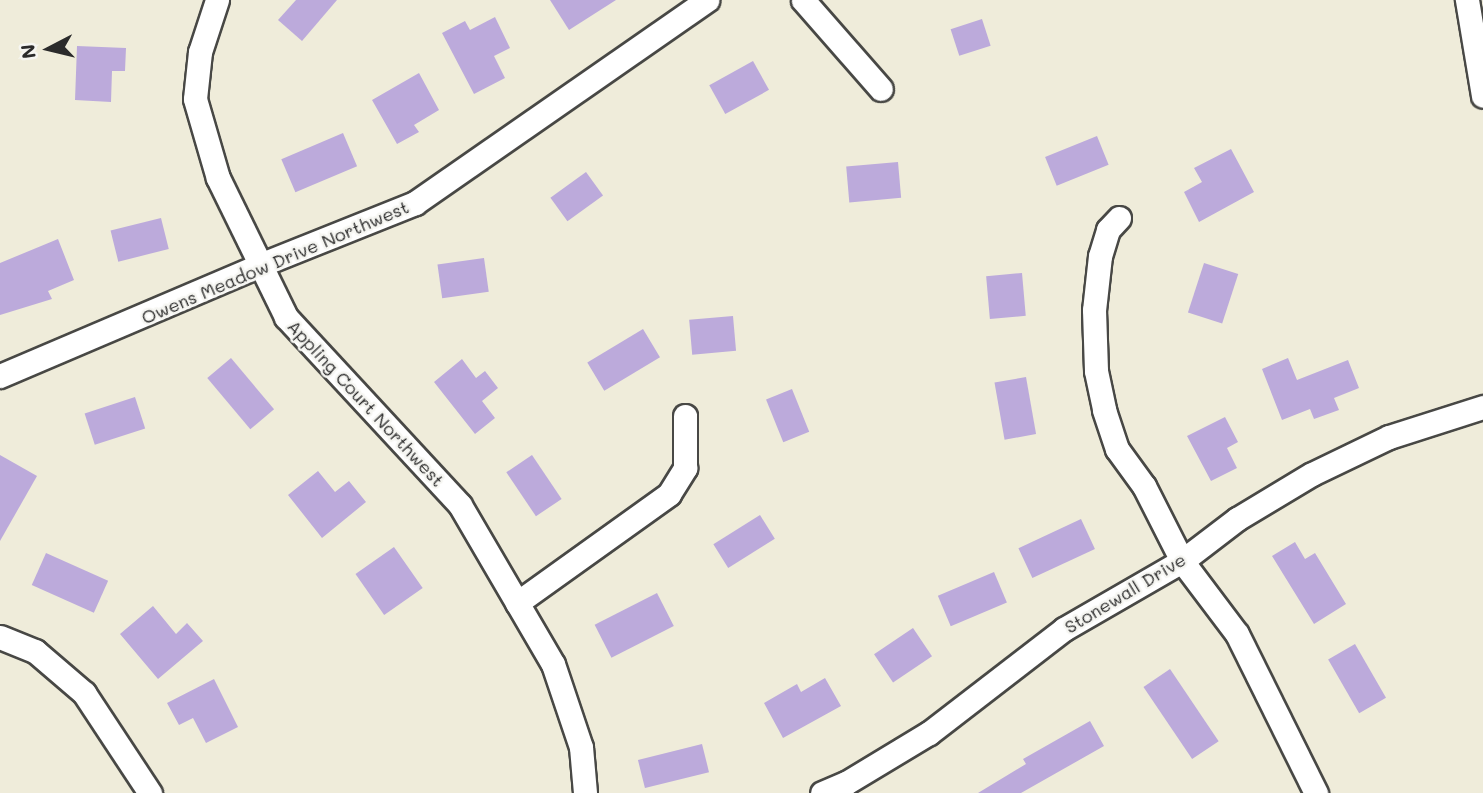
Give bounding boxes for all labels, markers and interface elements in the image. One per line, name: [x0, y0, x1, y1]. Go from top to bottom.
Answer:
north arrow: [14, 14, 84, 84]
text: N: [14, 43, 41, 60]
street label: Owens Meadow Drive Northwest: [138, 196, 412, 328]
street label: Appling Court Northwest: [283, 315, 449, 491]
street label: Stonewall Drive: [1061, 548, 1189, 638]

